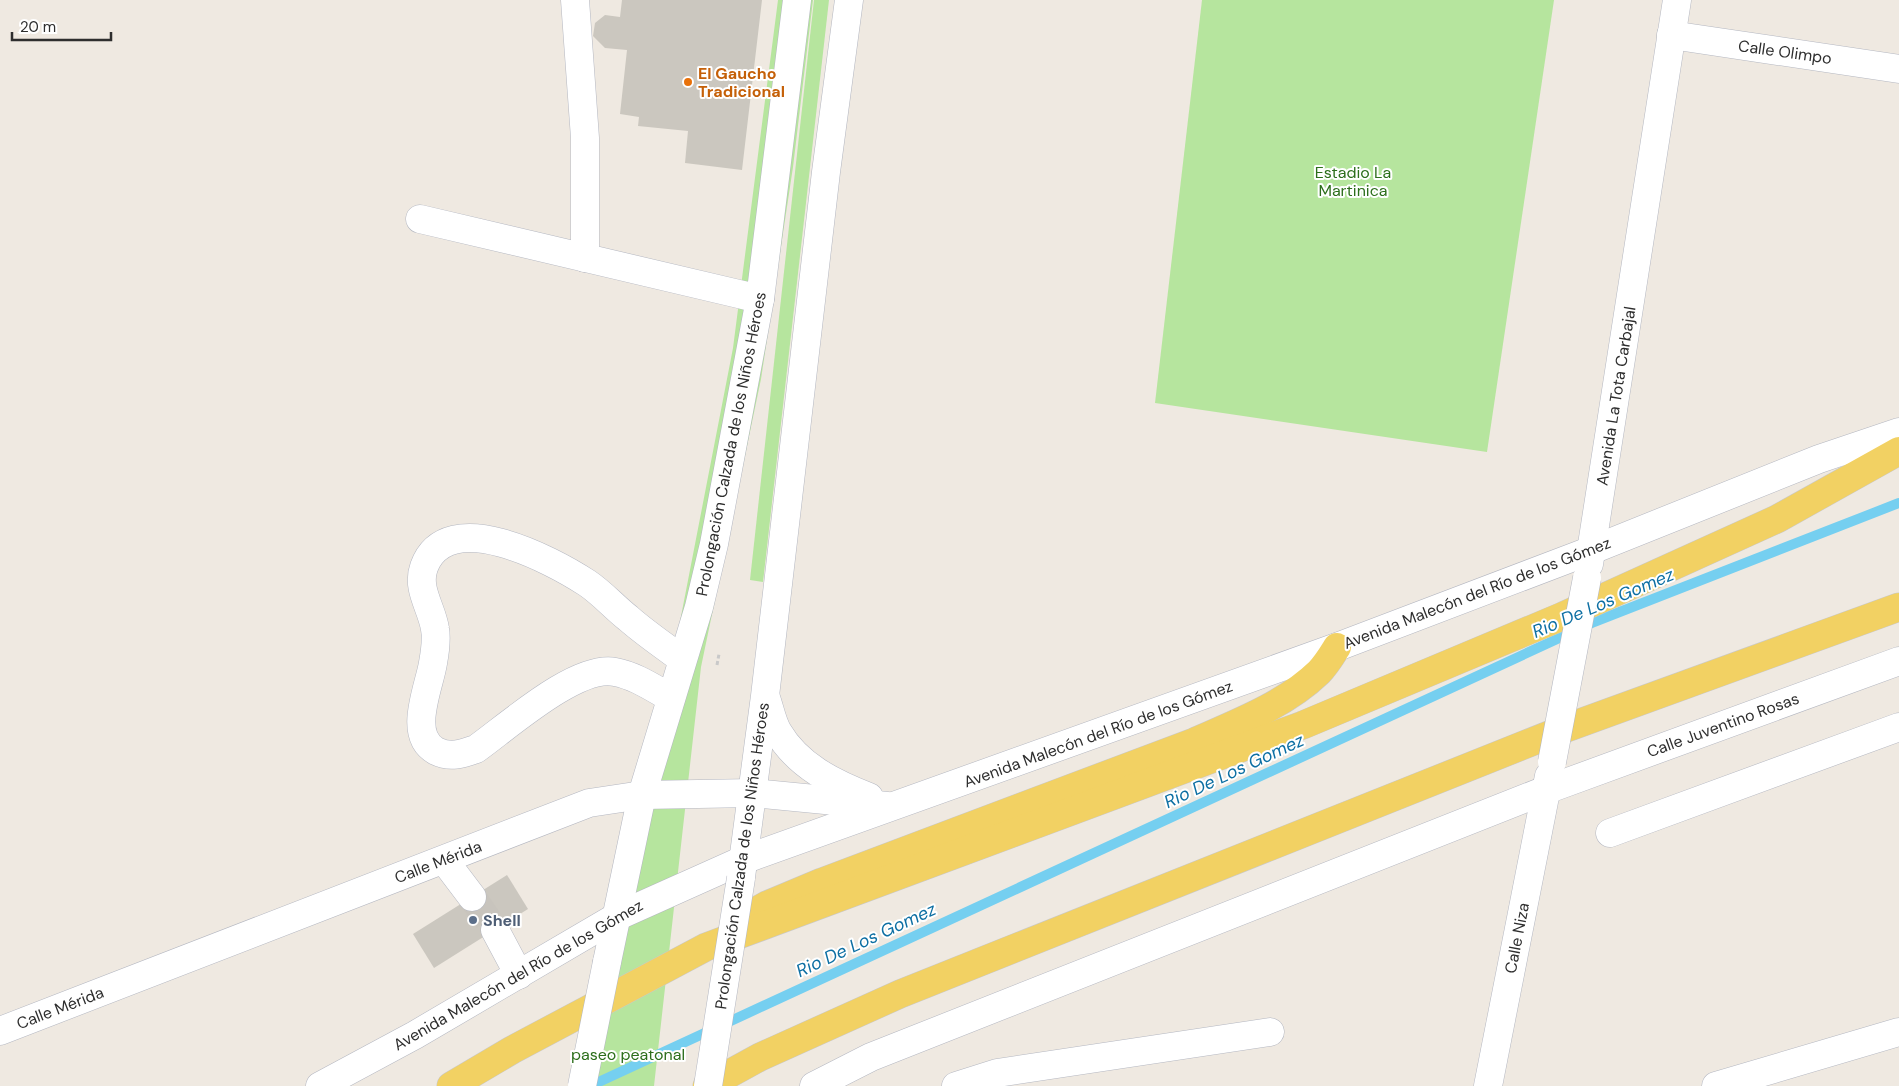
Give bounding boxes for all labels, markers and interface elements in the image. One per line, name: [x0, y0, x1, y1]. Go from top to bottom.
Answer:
scale bar: [12, 10, 111, 42]
text: 20 m: [20, 17, 56, 37]
street label: Calle Olimpo: [1737, 35, 1833, 69]
place label: El Gaucho Tradicional: [698, 63, 785, 102]
marker: El Gaucho Tradicional: [682, 76, 694, 88]
park label: Estadio La Martinica: [1315, 162, 1391, 201]
street label: Prolongación Calzada de los Niños Héroes: [691, 290, 771, 598]
street label: Avenida La Tota Carbajal: [1591, 305, 1641, 487]
street label: Avenida Malecón del Río de los Gómez: [1340, 532, 1614, 654]
water label: Rio De Los Gomez: [1529, 562, 1678, 644]
street label: Avenida Malecón del Río de los Gómez: [961, 675, 1235, 793]
street label: Calle Juventino Rosas: [1644, 688, 1802, 762]
street label: Prolongación Calzada de los Niños Héroes: [710, 701, 774, 1011]
water label: Rio De Los Gomez: [1160, 728, 1308, 814]
street label: Calle Mérida: [391, 836, 485, 888]
street label: Avenida Malecón del Río de los Gómez: [390, 895, 646, 1055]
water label: Rio De Los Gomez: [792, 897, 940, 983]
street label: Calle Niza: [1500, 901, 1534, 975]
place label: Shell: [483, 910, 521, 931]
marker: Shell: [467, 914, 479, 926]
street label: Calle Mérida: [13, 982, 107, 1034]
park label: paseo peatonal: [571, 1044, 685, 1065]

